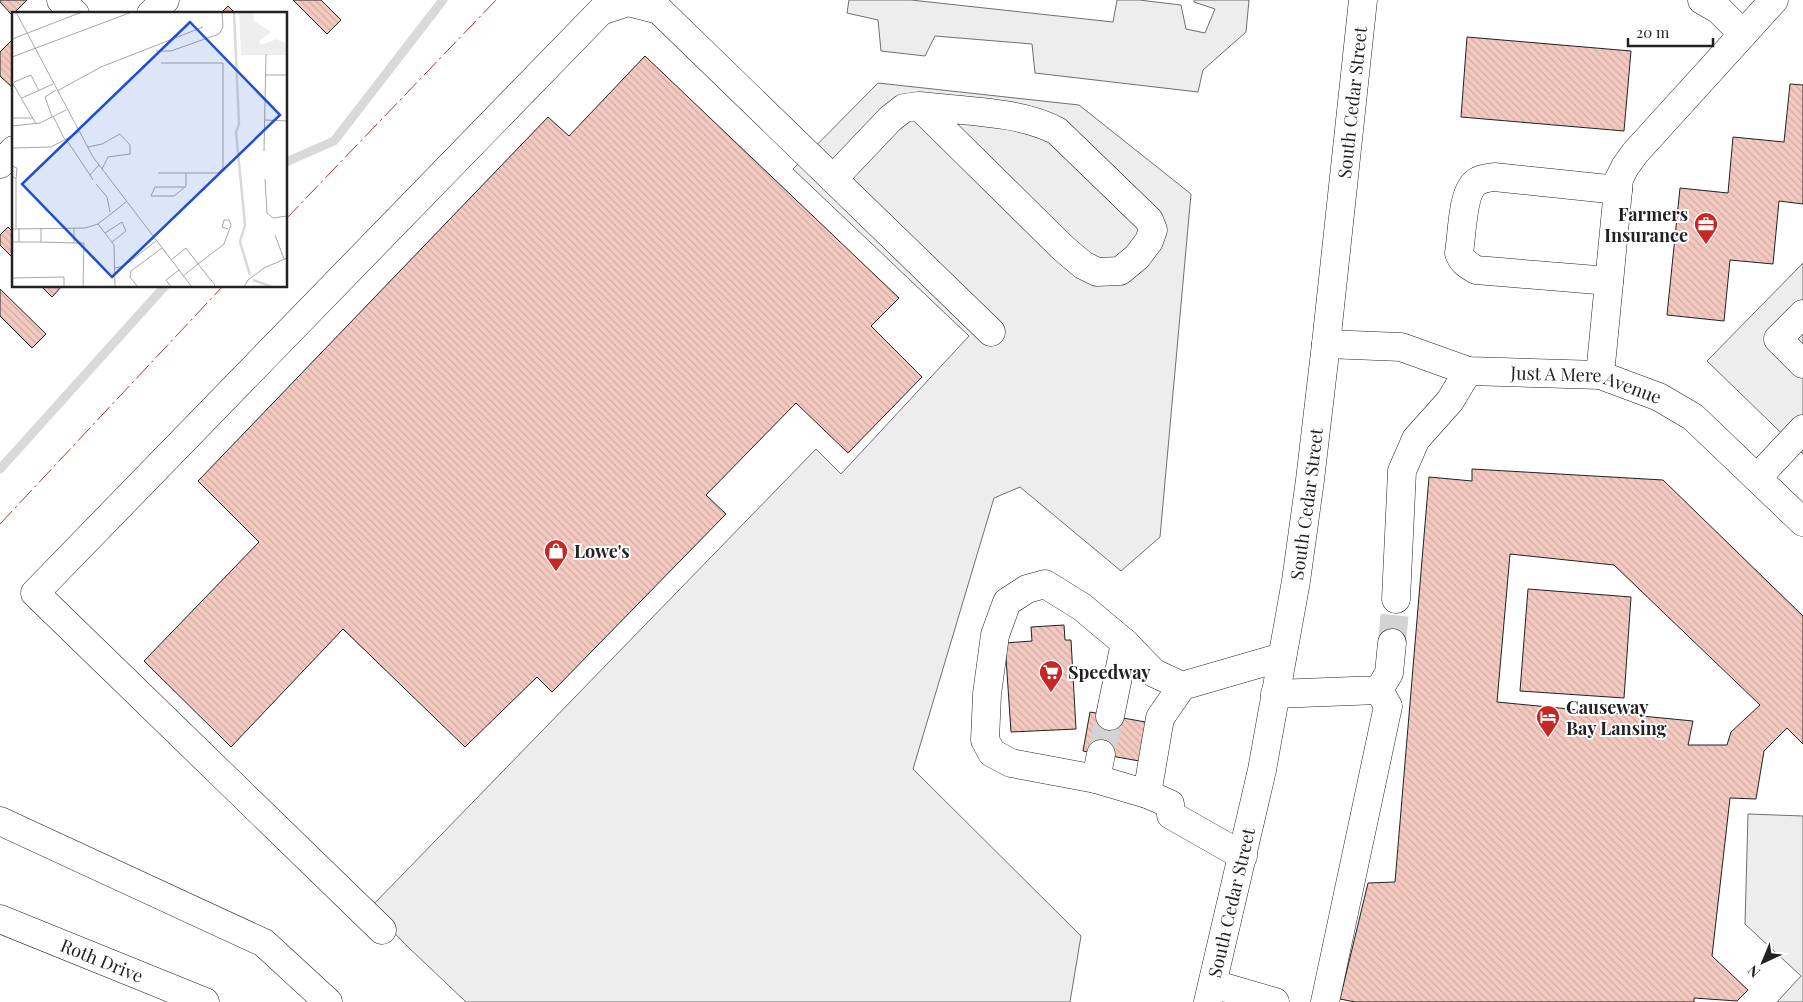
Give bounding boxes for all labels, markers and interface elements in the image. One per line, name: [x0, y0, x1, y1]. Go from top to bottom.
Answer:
inset map: [12, 12, 288, 288]
scale bar: [1628, 15, 1713, 47]
text: 20 m: [1636, 22, 1670, 42]
street label: South Cedar Street: [1332, 25, 1372, 180]
place label: Farmers Insurance: [1604, 202, 1688, 247]
office icon: Farmers Insurance: [1693, 211, 1719, 245]
street label: Just A Mere Avenue: [1509, 360, 1665, 409]
street label: South Cedar Street: [1284, 426, 1328, 581]
shop icon: Lowe's: [543, 538, 569, 572]
place label: Lowe's: [574, 539, 630, 563]
supermarket icon: Speedway: [1038, 659, 1064, 693]
place label: Speedway: [1068, 660, 1151, 684]
place label: Causeway Bay Lansing: [1566, 695, 1667, 740]
hotel icon: Causeway Bay Lansing: [1535, 704, 1561, 738]
street label: South Cedar Street: [1202, 825, 1260, 980]
street label: Roth Drive: [57, 933, 147, 988]
north arrow: [1738, 937, 1788, 987]
text: N: [1743, 961, 1764, 982]

